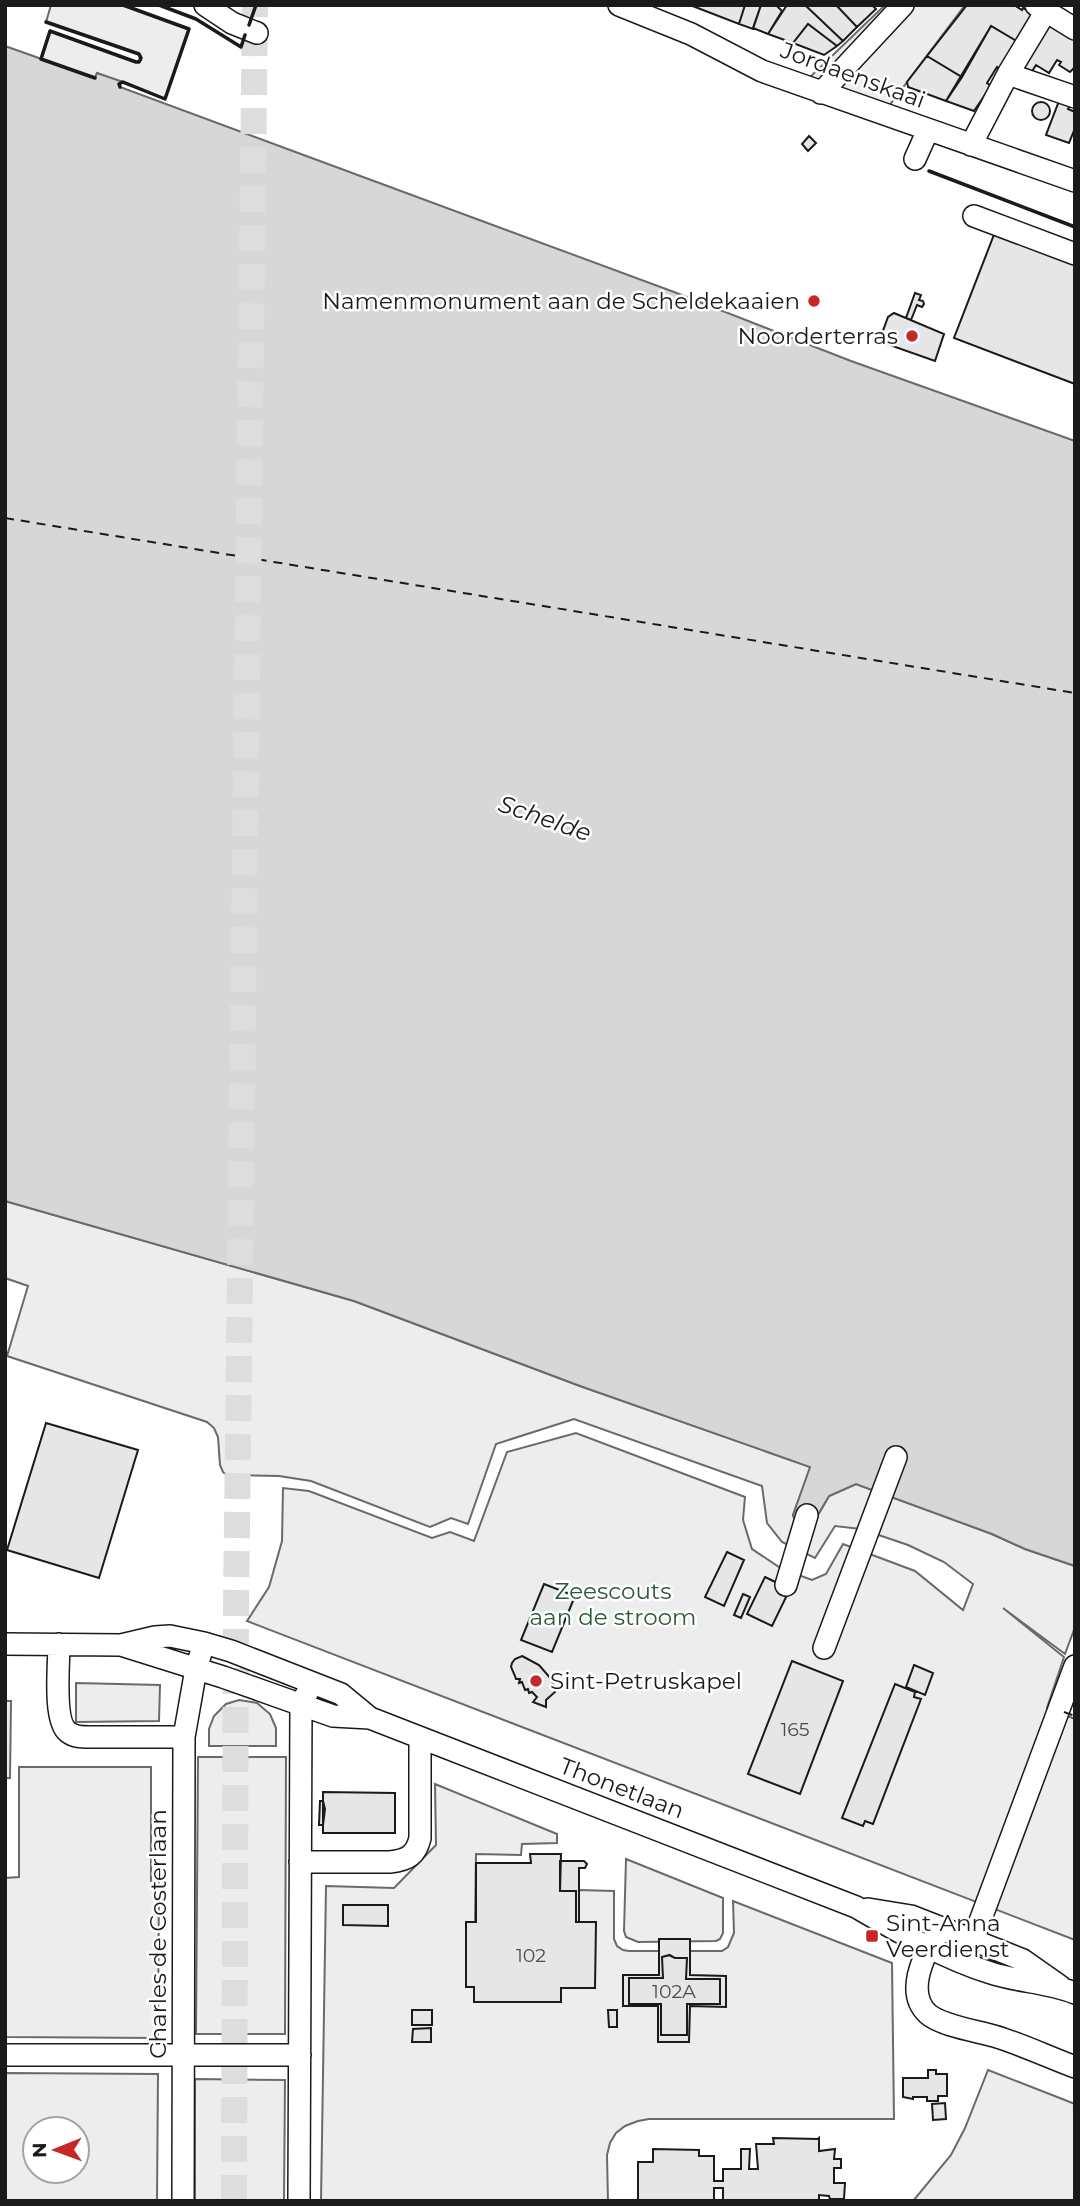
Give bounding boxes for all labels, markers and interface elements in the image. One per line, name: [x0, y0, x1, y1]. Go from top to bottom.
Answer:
street label: Jordaenskaai: [776, 36, 929, 114]
place label: Namenmonument aan de Scheldekaaien: [322, 287, 800, 315]
marker: Namenmonument aan de Scheldekaaien: [806, 293, 822, 309]
place label: Noorderterras: [738, 322, 898, 350]
marker: Noorderterras: [904, 328, 920, 344]
water label: Schelde: [495, 789, 595, 847]
park label: Zeescouts aan de stroom: [530, 1577, 696, 1631]
place label: Sint-Petruskapel: [550, 1667, 742, 1695]
marker: Sint-Petruskapel: [528, 1673, 544, 1689]
house number: 165: [780, 1718, 810, 1741]
street label: Thonetlaan: [556, 1751, 688, 1825]
street label: Charles de Costerlaan: [144, 1809, 172, 2059]
place label: Sint-Anna Veerdienst: [886, 1909, 1009, 1963]
marker: Sint-Anna Veerdienst: [864, 1928, 880, 1944]
house number: 102: [516, 1944, 546, 1967]
house number: 102A: [652, 1980, 696, 2003]
north arrow: [21, 2115, 91, 2185]
text: N: [28, 2142, 51, 2158]

